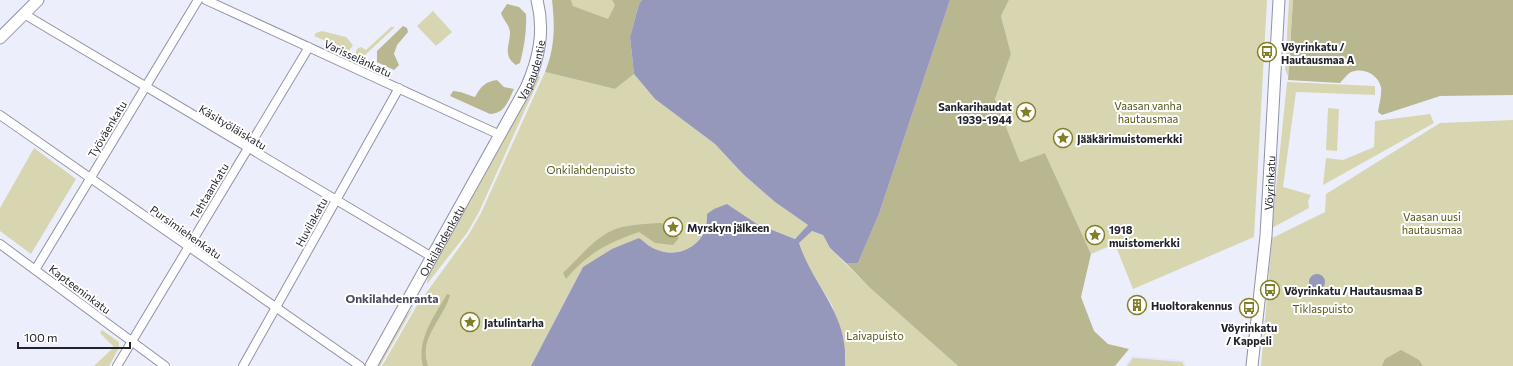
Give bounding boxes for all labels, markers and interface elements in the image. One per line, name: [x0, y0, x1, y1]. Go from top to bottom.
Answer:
street label: Varisselänkatu: [322, 37, 394, 79]
street label: Vapaudentie: [514, 39, 546, 102]
place label: Vöyrinkatu / Hautausmaa A: [1281, 40, 1354, 66]
bus stop icon: Vöyrinkatu / Hautausmaa A: [1256, 41, 1278, 63]
street label: Työväenkatu: [85, 98, 129, 160]
park label: Vaasan vanha hautausmaa: [1114, 99, 1182, 125]
place label: Sankarihaudat 1939-1944: [938, 100, 1012, 126]
place icon: Sankarihaudat 1939-1944: [1015, 101, 1037, 123]
street label: Käsityöläiskatu: [197, 102, 269, 152]
place icon: Jääkärimuistomerkki: [1052, 127, 1074, 149]
place label: Jääkärimuistomerkki: [1077, 132, 1182, 146]
street label: Vöyrinkatu: [1261, 155, 1277, 211]
street label: Tehtaankatu: [187, 161, 231, 221]
park label: Onkilahdenpuisto: [547, 163, 636, 176]
street label: Huvilakatu: [292, 195, 330, 249]
street label: Onkilahdenkatu: [416, 202, 466, 278]
street label: Pursimiehenkatu: [148, 203, 224, 261]
park label: Vaasan uusi hautausmaa: [1402, 210, 1462, 236]
place icon: Myrskyn jälkeen: [662, 216, 684, 238]
place label: Myrskyn jälkeen: [687, 221, 769, 234]
place label: 1918 muistomerkki: [1109, 223, 1180, 249]
place icon: 1918 muistomerkki: [1084, 224, 1106, 246]
street label: Kapteeninkatu: [47, 262, 113, 316]
bus stop icon: Vöyrinkatu / Hautausmaa B: [1259, 279, 1281, 301]
place label: Vöyrinkatu / Hautausmaa B: [1284, 284, 1422, 297]
district label: Onkilahdenranta: [345, 291, 439, 305]
building icon: Huoltorakennus: [1126, 294, 1148, 316]
bus stop icon: Vöyrinkatu / Kappeli: [1238, 297, 1260, 319]
place label: Huoltorakennus: [1151, 299, 1232, 312]
park label: Tiklaspuisto: [1293, 302, 1354, 315]
place icon: Jatulintarha: [459, 311, 481, 333]
place label: Jatulintarha: [484, 316, 544, 330]
place label: Vöyrinkatu / Kappeli: [1221, 321, 1277, 347]
scale bar: [18, 324, 130, 350]
park label: Laivapuisto: [846, 329, 904, 342]
text: 100 m: [24, 330, 58, 344]

